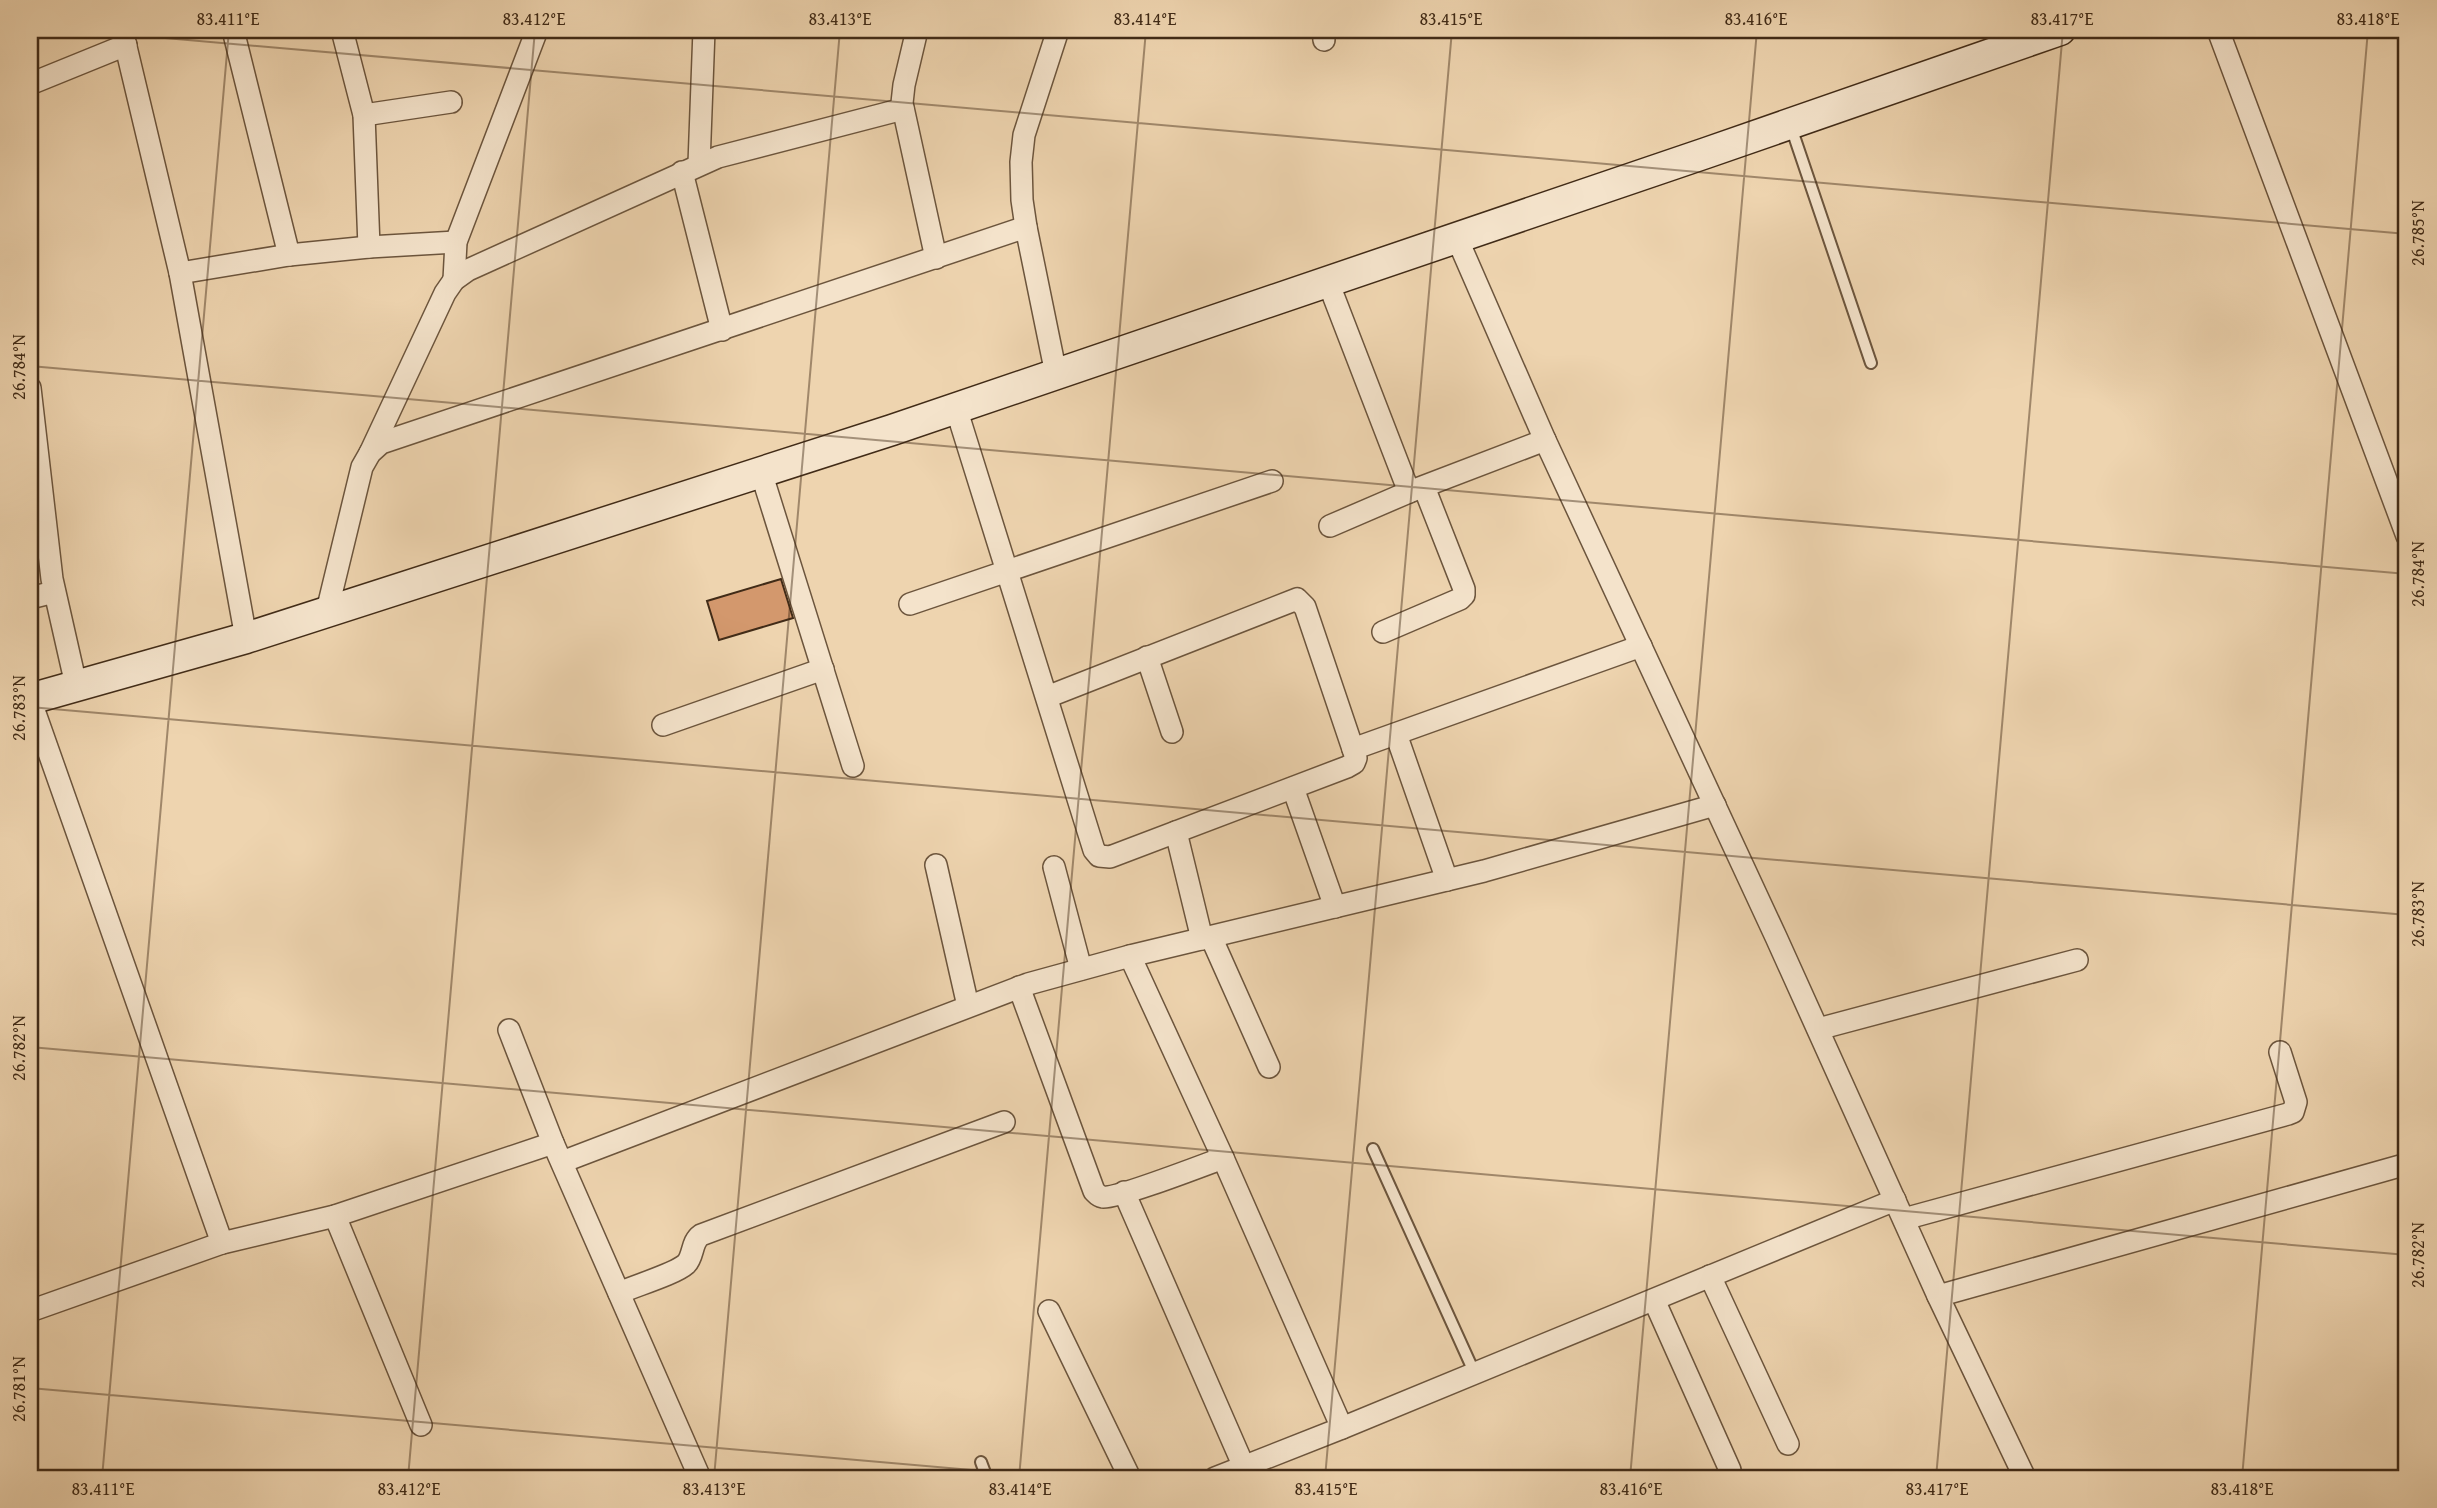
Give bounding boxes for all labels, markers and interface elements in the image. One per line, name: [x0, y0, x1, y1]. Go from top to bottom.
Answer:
text: 83.411°E: [196, 5, 260, 32]
text: 83.412°E: [502, 5, 566, 32]
text: 83.413°E: [808, 5, 872, 32]
text: 83.414°E: [1113, 5, 1177, 32]
text: 83.415°E: [1419, 5, 1483, 32]
text: 83.416°E: [1724, 5, 1788, 32]
text: 83.417°E: [2030, 5, 2094, 32]
text: 83.418°E: [2336, 5, 2400, 32]
text: 26.785°N: [2404, 200, 2431, 266]
text: 26.784°N: [5, 334, 32, 400]
text: 26.784°N: [2404, 541, 2431, 607]
text: 26.783°N: [5, 675, 32, 741]
text: 26.783°N: [2404, 881, 2431, 947]
text: 26.782°N: [5, 1015, 32, 1081]
text: 26.782°N: [2404, 1222, 2431, 1288]
text: 26.781°N: [5, 1356, 32, 1422]
text: 83.411°E: [71, 1475, 135, 1502]
text: 83.412°E: [377, 1475, 441, 1502]
text: 83.413°E: [682, 1475, 746, 1502]
text: 83.414°E: [988, 1475, 1052, 1502]
text: 83.415°E: [1294, 1475, 1358, 1502]
text: 83.416°E: [1599, 1475, 1663, 1502]
text: 83.417°E: [1905, 1475, 1969, 1502]
text: 83.418°E: [2210, 1475, 2274, 1502]

